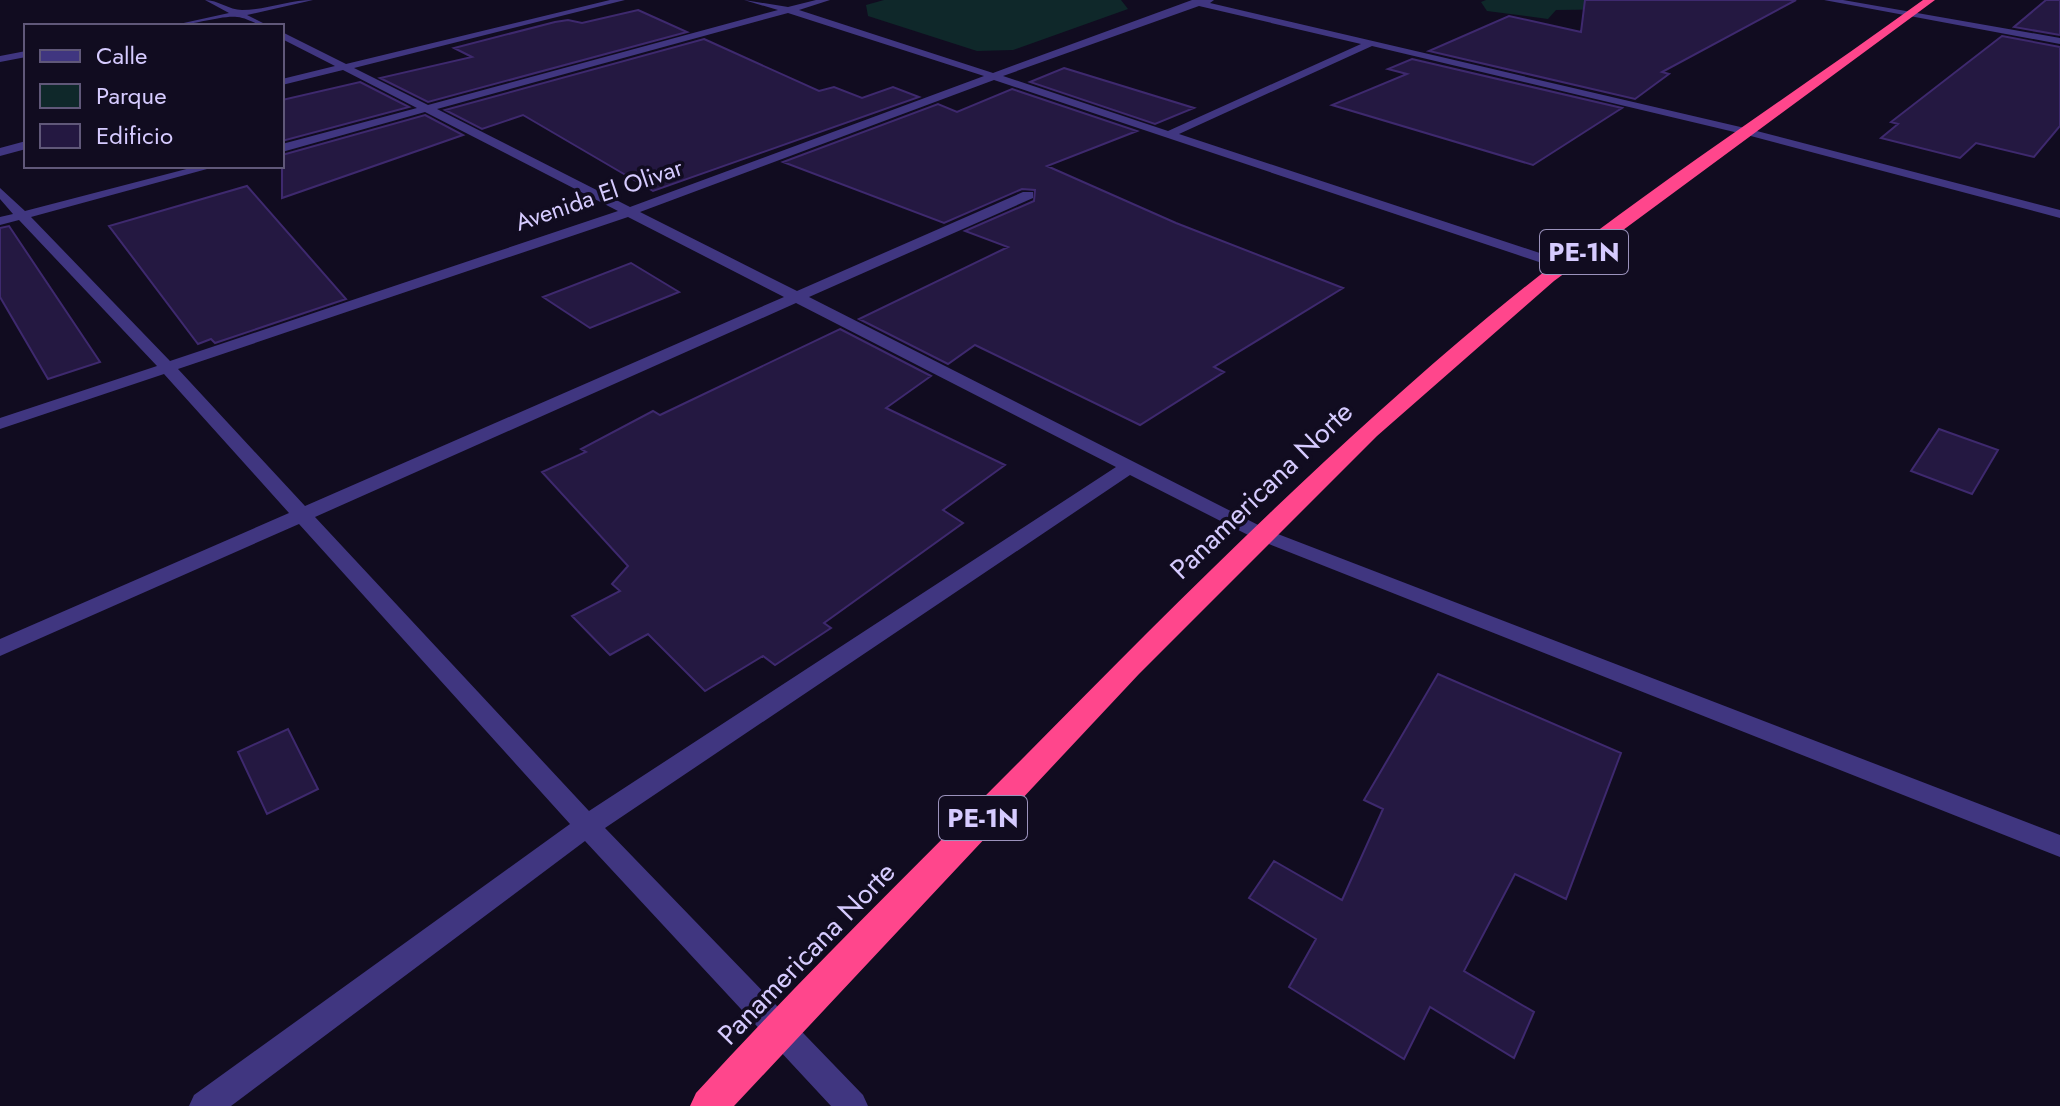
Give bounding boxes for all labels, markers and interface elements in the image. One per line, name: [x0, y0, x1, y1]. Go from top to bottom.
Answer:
legend: [24, 24, 284, 168]
text: Calle: [96, 38, 147, 73]
text: Parque: [96, 78, 167, 113]
text: Edificio: [96, 118, 173, 153]
street label: Avenida El Olivar: [510, 149, 688, 240]
road number: PE-1N: [1540, 230, 1628, 274]
street label: Panamericana Norte: [1161, 392, 1362, 589]
road number: PE-1N: [939, 796, 1027, 840]
street label: Panamericana Norte: [708, 853, 905, 1054]

